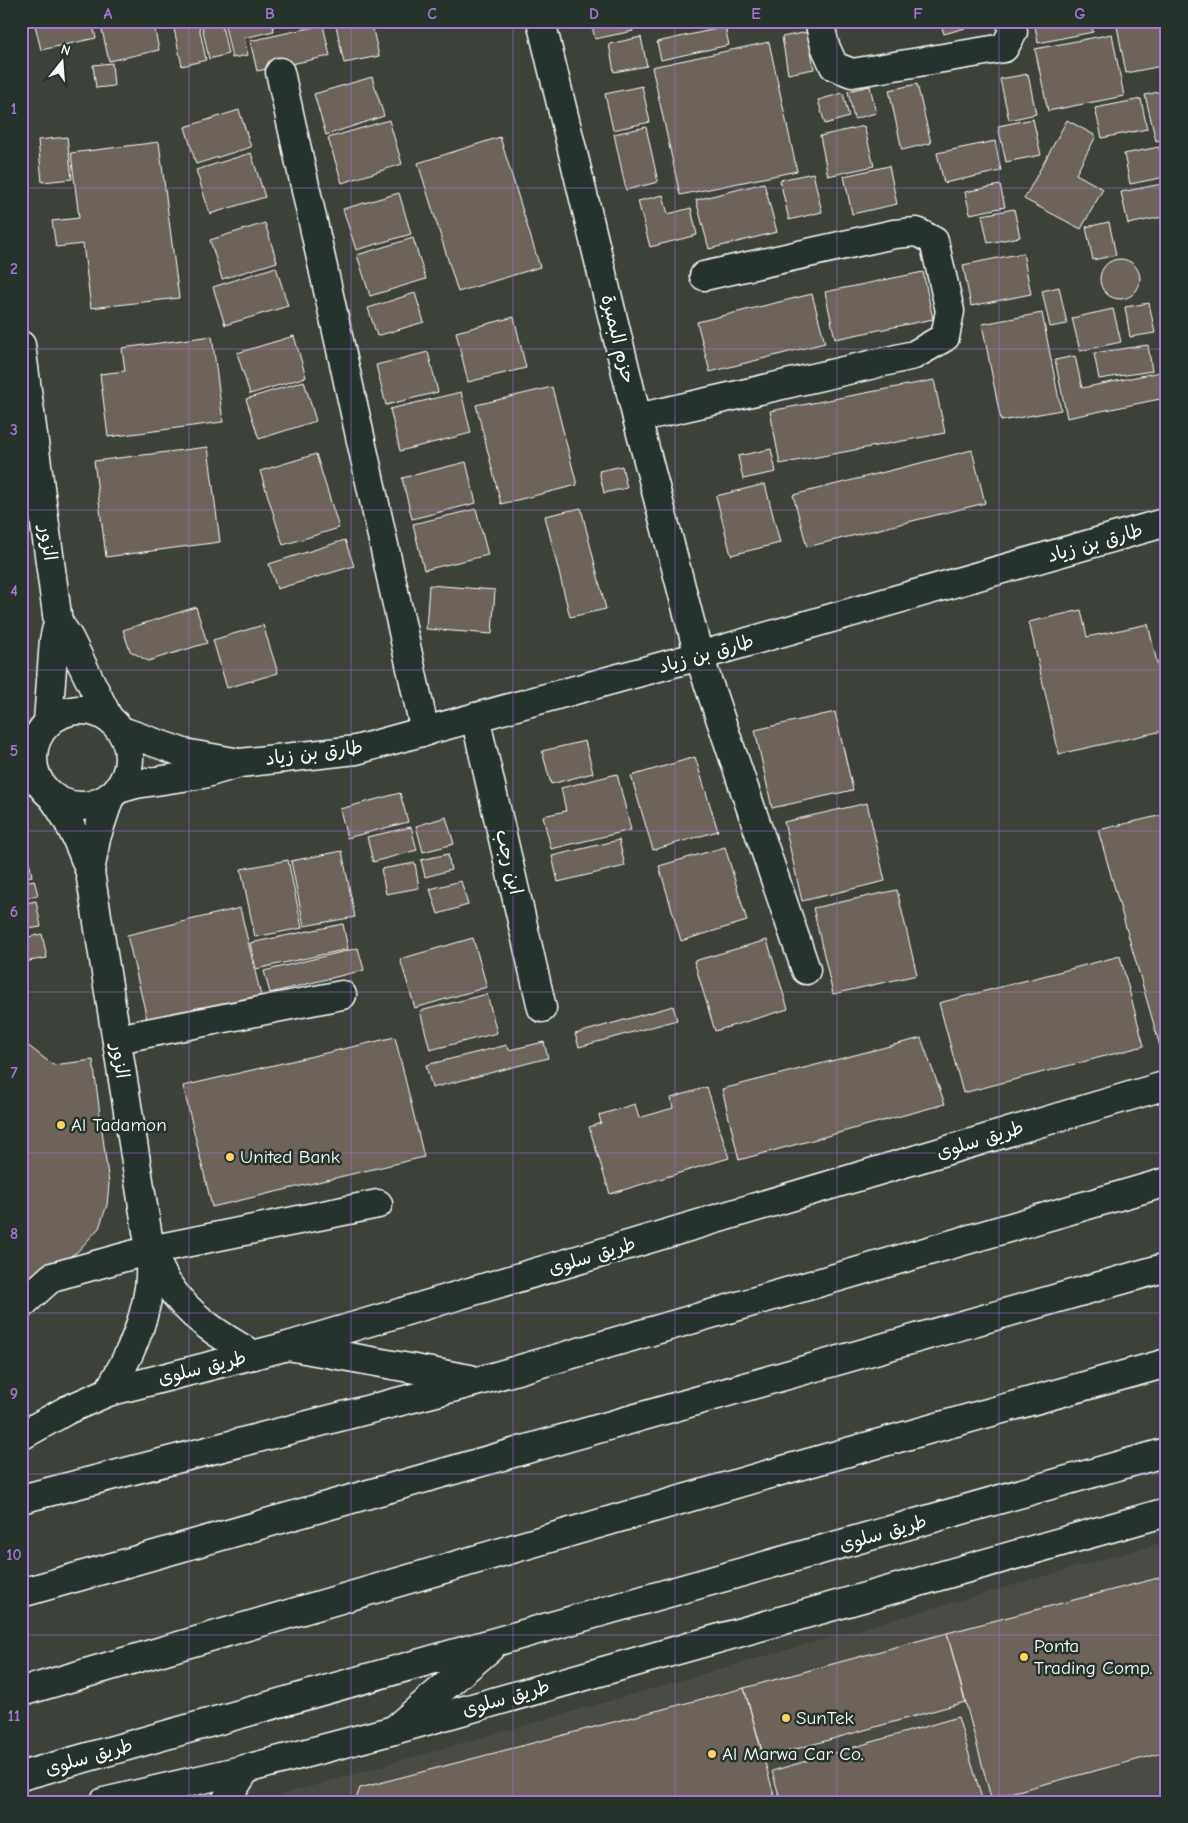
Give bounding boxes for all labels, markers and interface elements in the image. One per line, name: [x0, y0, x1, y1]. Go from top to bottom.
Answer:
text: A: [104, 5, 113, 23]
text: B: [265, 5, 275, 23]
text: C: [427, 5, 437, 23]
text: D: [589, 5, 599, 23]
text: E: [751, 5, 761, 23]
text: F: [913, 5, 923, 23]
text: G: [1074, 5, 1086, 23]
north arrow: [38, 38, 88, 88]
text: N: [59, 41, 73, 60]
text: 1: [11, 100, 17, 118]
text: 2: [10, 260, 18, 278]
street label: حزم البمبرة: [593, 292, 640, 386]
text: 3: [10, 421, 18, 439]
street label: طارق بن زياد: [1045, 519, 1145, 567]
street label: الزور: [34, 522, 61, 562]
text: 4: [10, 582, 18, 600]
street label: طارق بن زياد: [656, 630, 756, 678]
street label: طارق بن زياد: [264, 736, 364, 770]
text: 5: [10, 742, 18, 760]
street label: ابن رجب: [491, 827, 527, 897]
text: 6: [10, 903, 18, 921]
street label: الزور: [106, 1040, 134, 1080]
text: 7: [10, 1064, 18, 1082]
place label: Al Tadamon: [71, 1114, 167, 1136]
street label: طريق سلوى: [934, 1116, 1027, 1165]
marker: Al Tadamon: [55, 1119, 67, 1131]
place label: United Bank: [240, 1146, 341, 1168]
marker: United Bank: [224, 1151, 236, 1163]
text: 8: [10, 1225, 18, 1243]
street label: طريق سلوى: [546, 1232, 639, 1281]
street label: طريق سلوى: [156, 1346, 249, 1391]
text: 9: [10, 1385, 18, 1403]
street label: طريق سلوى: [837, 1510, 930, 1557]
text: 10: [6, 1546, 22, 1564]
place label: Ponta Trading Comp.: [1034, 1635, 1152, 1679]
marker: Ponta Trading Comp.: [1018, 1651, 1030, 1663]
street label: طريق سلوى: [460, 1675, 553, 1722]
text: 11: [8, 1707, 20, 1725]
place label: SunTek: [796, 1707, 855, 1729]
marker: SunTek: [780, 1712, 792, 1724]
street label: طريق سلوى: [43, 1734, 136, 1781]
place label: Al Marwa Car Co.: [722, 1743, 864, 1765]
marker: Al Marwa Car Co.: [706, 1748, 718, 1760]

